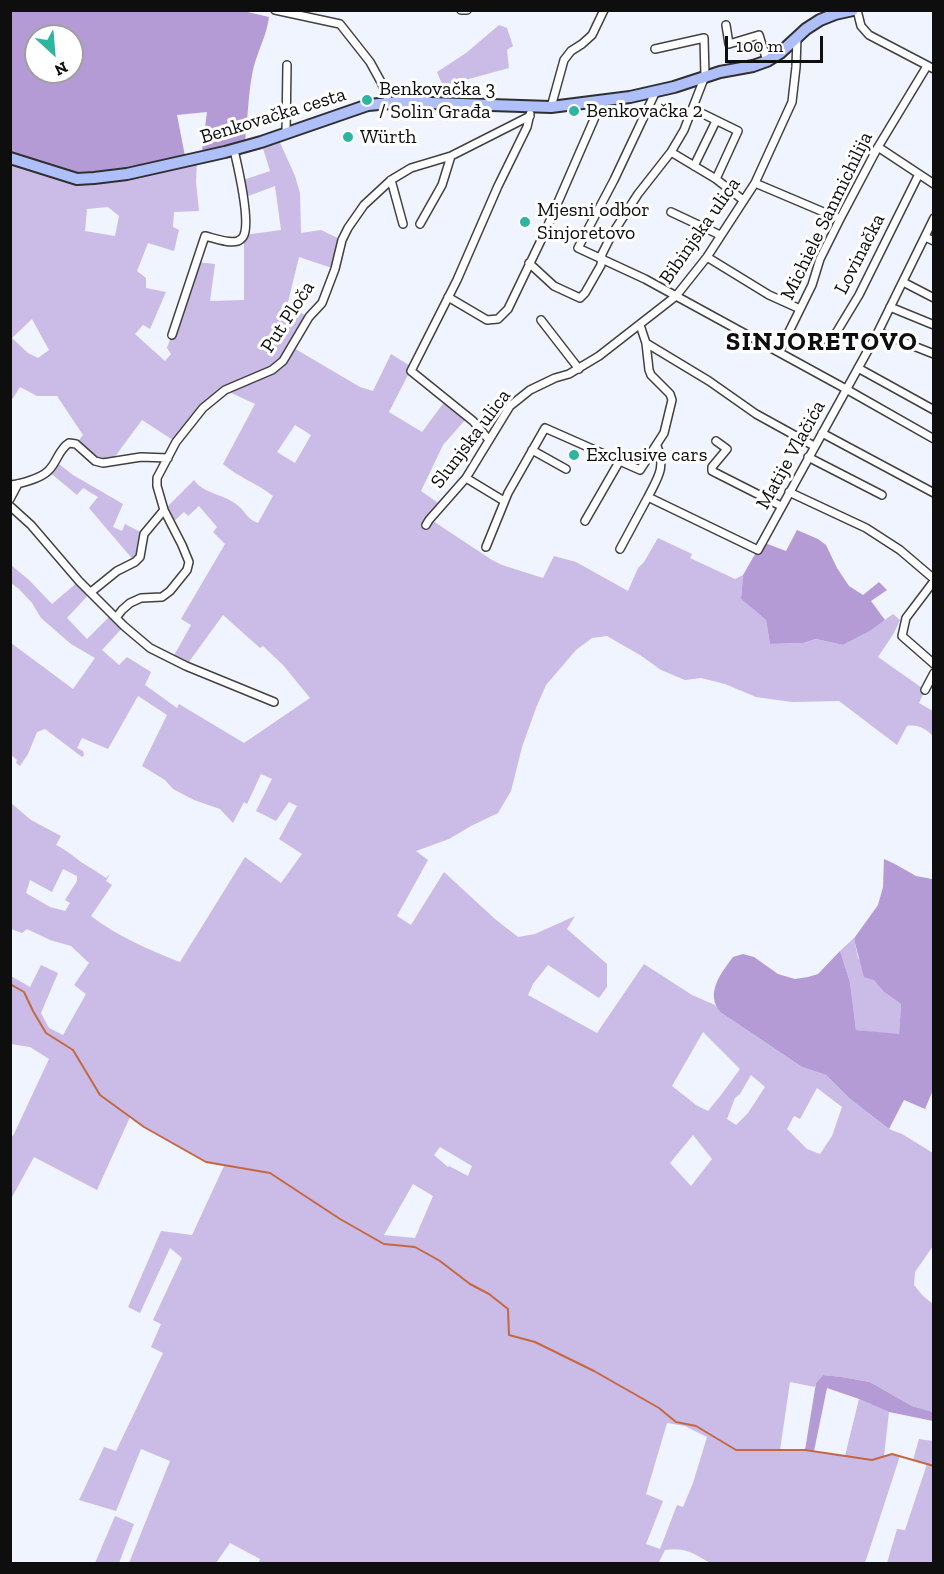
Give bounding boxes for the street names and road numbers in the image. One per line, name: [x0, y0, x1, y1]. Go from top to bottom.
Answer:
street label: Benkovačka cesta: [197, 82, 349, 150]
street label: Michiele Sanmichilija: [776, 128, 878, 304]
street label: Bibinjska ulica: [654, 173, 746, 289]
street label: Lovinačka: [830, 210, 890, 298]
street label: Put Ploča: [256, 277, 320, 357]
street label: Slunjska ulica: [426, 385, 516, 493]
street label: Matije Vlačića: [751, 396, 831, 514]

